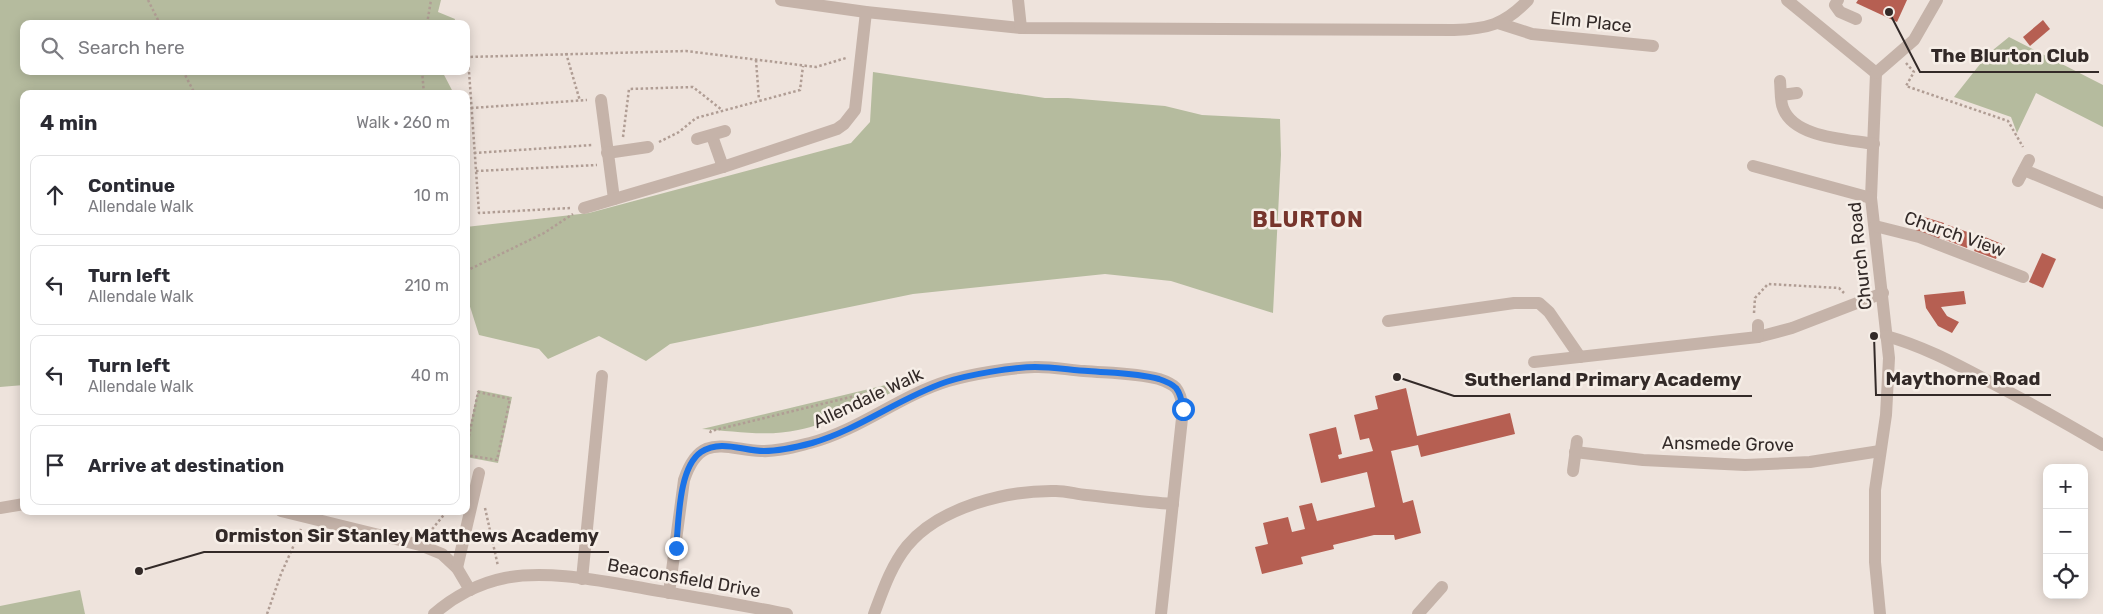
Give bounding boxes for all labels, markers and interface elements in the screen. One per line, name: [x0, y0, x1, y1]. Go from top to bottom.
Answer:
street label: Elm Place: [1549, 7, 1633, 37]
search box: [20, 20, 470, 75]
icon: search: [38, 34, 66, 62]
text: Search here: [78, 36, 185, 59]
callout: The Blurton Club: [1920, 38, 2099, 72]
text: The Blurton Club: [1931, 44, 2089, 67]
text: 4 min: [40, 110, 98, 135]
text: Walk · 260 m: [356, 113, 450, 132]
text: Continue: [88, 174, 175, 197]
icon: ahead: [41, 181, 69, 209]
text: 10 m: [414, 186, 449, 205]
text: Allendale Walk: [88, 197, 193, 216]
street label: Church Road: [1843, 201, 1877, 311]
district label: BLURTON: [1252, 206, 1364, 233]
street label: Church View: [1901, 206, 2009, 262]
text: Turn left: [88, 264, 170, 287]
icon: left: [41, 271, 69, 299]
text: 210 m: [404, 276, 449, 295]
text: Allendale Walk: [88, 287, 193, 306]
text: Turn left: [88, 354, 170, 377]
icon: left: [41, 361, 69, 389]
callout: Maythorne Road: [1876, 361, 2051, 395]
callout: Sutherland Primary Academy: [1454, 362, 1752, 396]
street label: Allendale Walk: [810, 363, 927, 433]
text: 40 m: [411, 366, 449, 385]
text: Maythorne Road: [1886, 367, 2040, 390]
text: Sutherland Primary Academy: [1465, 368, 1742, 391]
text: Allendale Walk: [88, 377, 193, 396]
route start: [1172, 398, 1195, 421]
street label: Ansmede Grove: [1662, 432, 1794, 456]
icon: arrive: [41, 451, 69, 479]
text: Arrive at destination: [88, 454, 284, 477]
map controls: [2043, 464, 2088, 599]
button: +: [2043, 464, 2088, 509]
button: −: [2043, 509, 2088, 554]
callout: Ormiston Sir Stanley Matthews Academy: [204, 518, 609, 552]
text: Ormiston Sir Stanley Matthews Academy: [215, 524, 600, 547]
route end: [665, 537, 688, 560]
street label: Beaconsfield Drive: [606, 554, 762, 602]
button: locate: [2043, 554, 2088, 599]

